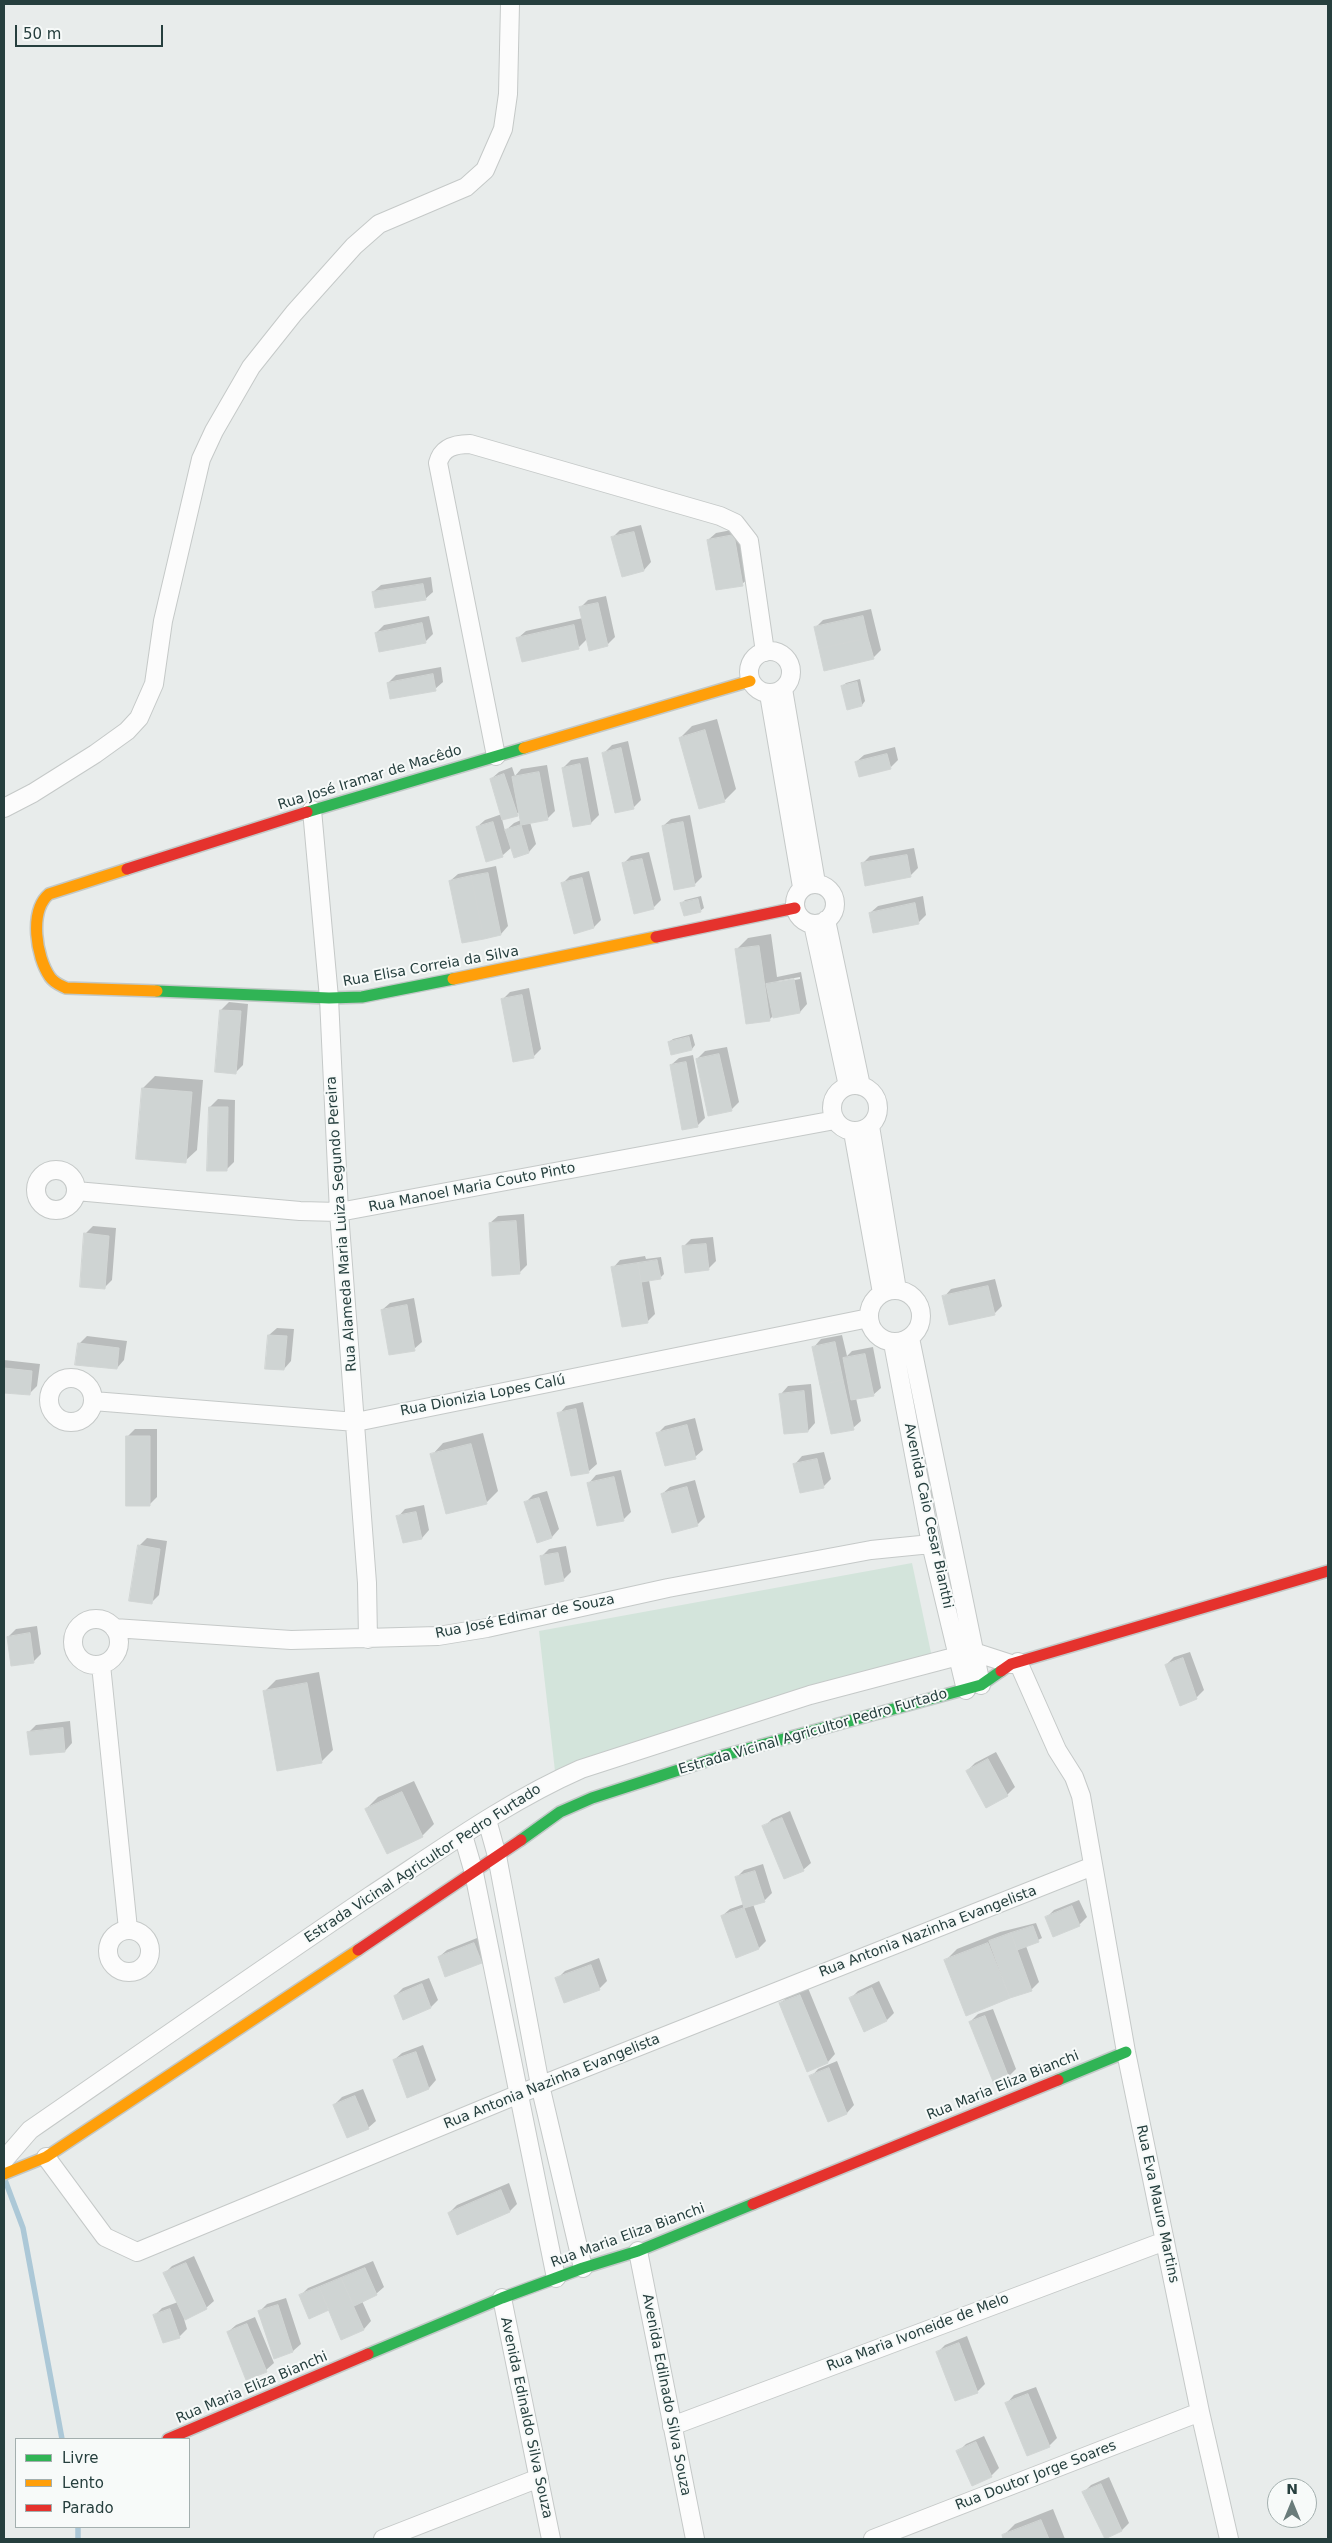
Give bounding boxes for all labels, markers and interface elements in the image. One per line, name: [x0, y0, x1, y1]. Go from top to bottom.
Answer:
scale bar: [18, 15, 165, 47]
text: 50 m: [23, 25, 61, 43]
street label: Rua José Iramar de Macêdo: [276, 742, 464, 814]
street label: Rua Elisa Correia da Silva: [342, 943, 520, 991]
street label: Rua Alameda Maria Luiza Segundo Pereira: [323, 1076, 361, 1372]
street label: Rua Manoel Maria Couto Pinto: [367, 1160, 577, 1216]
street label: Rua Dionizia Lopes Calú: [399, 1372, 567, 1420]
street label: Avenida Caio Cesar Bianthi: [900, 1422, 956, 1610]
street label: Rua José Edimar de Souza: [434, 1591, 616, 1643]
street label: Estrada Vicinal Agricultor Pedro Furtado: [677, 1686, 949, 1778]
street label: Estrada Vicinal Agricultor Pedro Furtado: [302, 1781, 544, 1947]
street label: Rua Antonia Nazinha Evangelista: [817, 1883, 1039, 1981]
street label: Rua Antonia Nazinha Evangelista: [441, 2031, 663, 2133]
street label: Rua Maria Eliza Bianchi: [924, 2048, 1082, 2124]
street label: Rua Eva Mauro Martins: [1132, 2123, 1182, 2285]
street label: Rua Maria Eliza Bianchi: [549, 2200, 707, 2272]
street label: Rua Maria Ivoneide de Melo: [825, 2290, 1011, 2376]
street label: Avenida Edilnado Silva Souza: [638, 2293, 694, 2497]
street label: Avenida Edinaldo Silva Souza: [496, 2316, 556, 2520]
street label: Rua Maria Eliza Bianchi: [174, 2348, 330, 2428]
legend: [15, 2438, 190, 2528]
street label: Rua Doutor Jorge Soares: [953, 2438, 1119, 2514]
text: Livre: [62, 2449, 98, 2467]
text: Lento: [62, 2474, 104, 2492]
north arrow: [1267, 2478, 1317, 2528]
text: N: [1286, 2481, 1298, 2497]
text: Parado: [62, 2499, 114, 2517]

